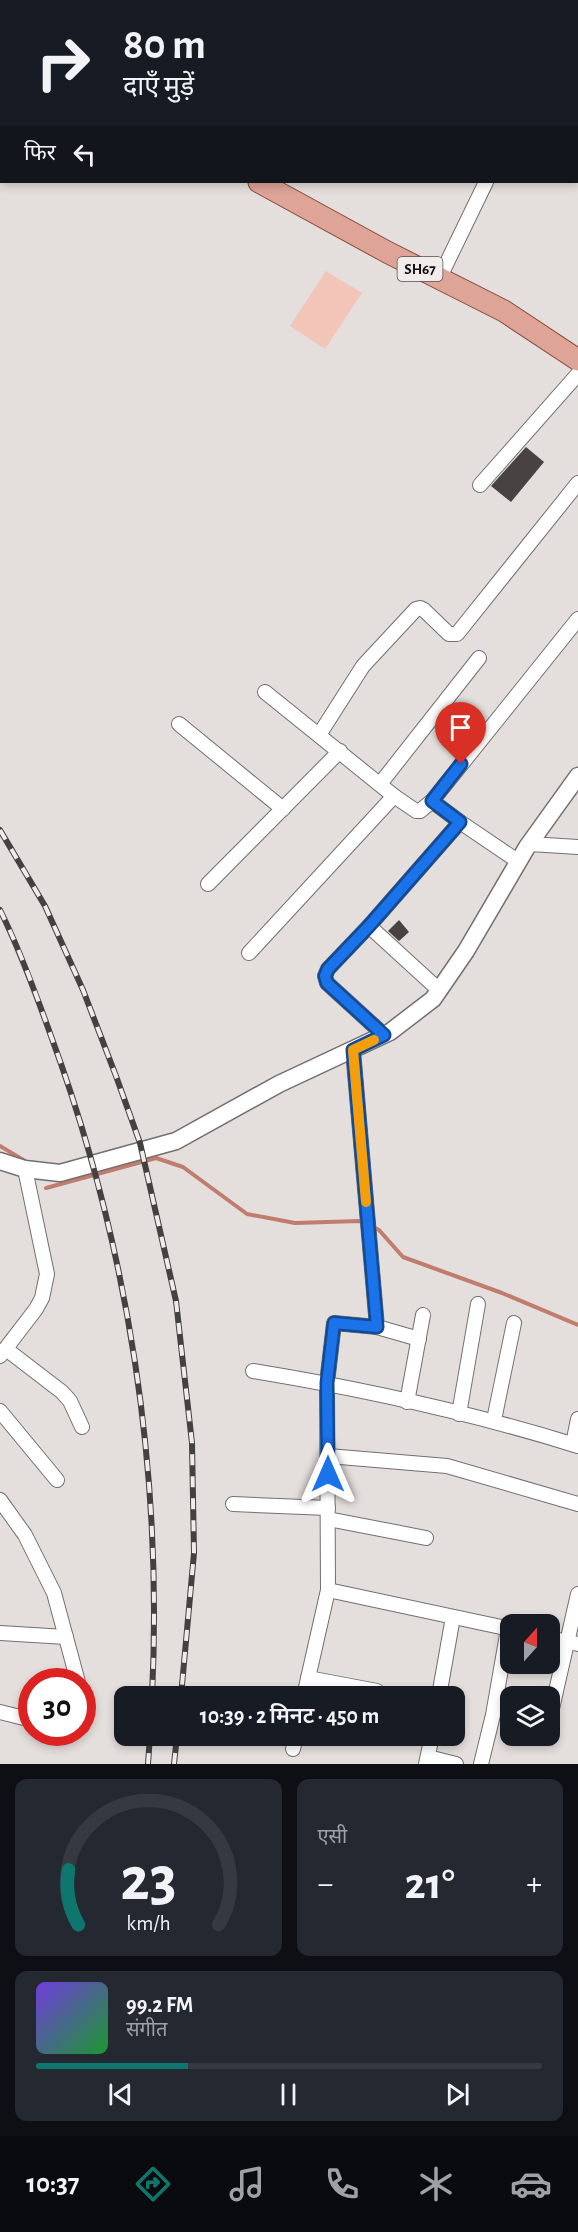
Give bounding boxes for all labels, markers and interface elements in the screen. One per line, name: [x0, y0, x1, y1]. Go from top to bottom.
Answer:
icon: right: [24, 24, 102, 102]
text: 80 m: [123, 24, 206, 66]
text: दाएँ मुड़ें: [123, 73, 194, 100]
icon: left: [68, 138, 101, 171]
text: फिर: [24, 142, 56, 164]
road number: SH67: [398, 257, 442, 281]
pin: [435, 702, 486, 764]
icon: arrive: [444, 711, 477, 744]
position arrow: [296, 1442, 360, 1506]
north arrow: [500, 1614, 560, 1674]
map controls: [500, 1614, 560, 1746]
speed limit sign: 30: [18, 1668, 96, 1746]
button: layers: [500, 1686, 560, 1746]
text: 10:39 · 2 मिनट · 450 m: [200, 1705, 379, 1727]
text: एसी: [318, 1827, 347, 1847]
text: 23: [120, 1849, 176, 1911]
text: 21°: [404, 1862, 455, 1907]
text: −: [318, 1868, 333, 1901]
text: +: [526, 1868, 542, 1901]
text: km/h: [126, 1913, 170, 1934]
text: 99.2 FM: [126, 1994, 193, 2016]
text: संगीत: [126, 2020, 167, 2040]
icon: previous: [104, 2078, 137, 2111]
icon: pause: [272, 2078, 305, 2111]
icon: next: [441, 2078, 474, 2111]
icon: directions: [132, 2163, 174, 2205]
icon: music: [226, 2163, 268, 2205]
icon: phone: [321, 2163, 363, 2205]
icon: climate: [415, 2163, 457, 2205]
icon: car: [510, 2163, 552, 2205]
text: 10:37: [26, 2170, 80, 2197]

